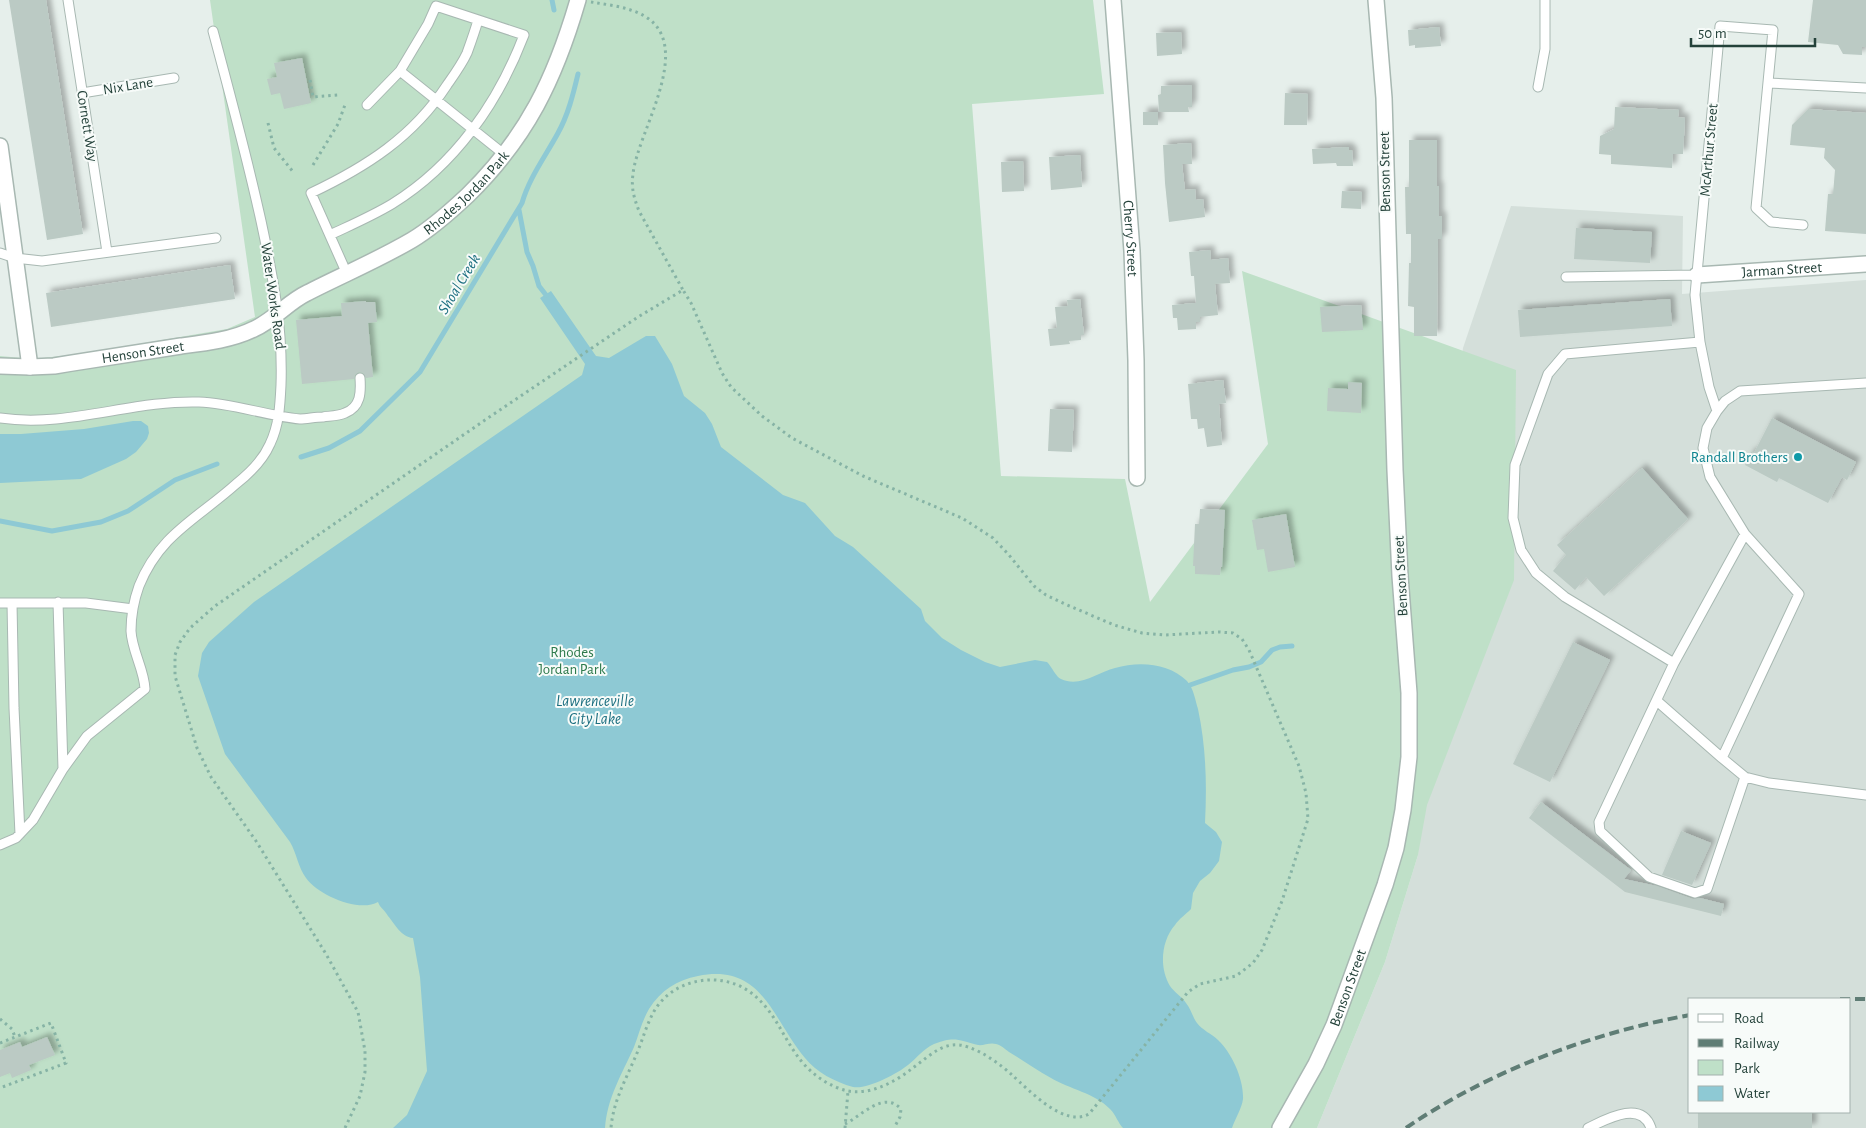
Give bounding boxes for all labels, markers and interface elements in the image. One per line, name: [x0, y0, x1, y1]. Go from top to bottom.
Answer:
scale bar: [1691, 15, 1815, 47]
text: 50 m: [1698, 26, 1727, 41]
street label: Nix Lane: [102, 75, 154, 97]
street label: Cornett Way: [74, 89, 100, 163]
street label: McArthur Street: [1697, 103, 1721, 197]
street label: Benson Street: [1377, 131, 1393, 213]
street label: Rhodes Jordan Park: [421, 148, 512, 237]
street label: Cherry Street: [1121, 200, 1140, 277]
street label: Water Works Road: [258, 242, 288, 351]
water label: Shoal Creek: [435, 251, 483, 317]
street label: Jarman Street: [1741, 259, 1823, 280]
street label: Henson Street: [101, 338, 185, 366]
place label: Randall Brothers: [1691, 450, 1788, 465]
marker: Randall Brothers: [1792, 451, 1804, 463]
street label: Benson Street: [1391, 535, 1411, 617]
park label: Rhodes Jordan Park: [538, 645, 606, 677]
water label: Lawrenceville City Lake: [556, 693, 634, 727]
street label: Benson Street: [1327, 947, 1369, 1028]
legend: [1688, 998, 1851, 1113]
text: Road: [1734, 1011, 1764, 1026]
text: Railway: [1734, 1036, 1780, 1051]
text: Park: [1734, 1061, 1760, 1076]
text: Water: [1734, 1086, 1770, 1101]

